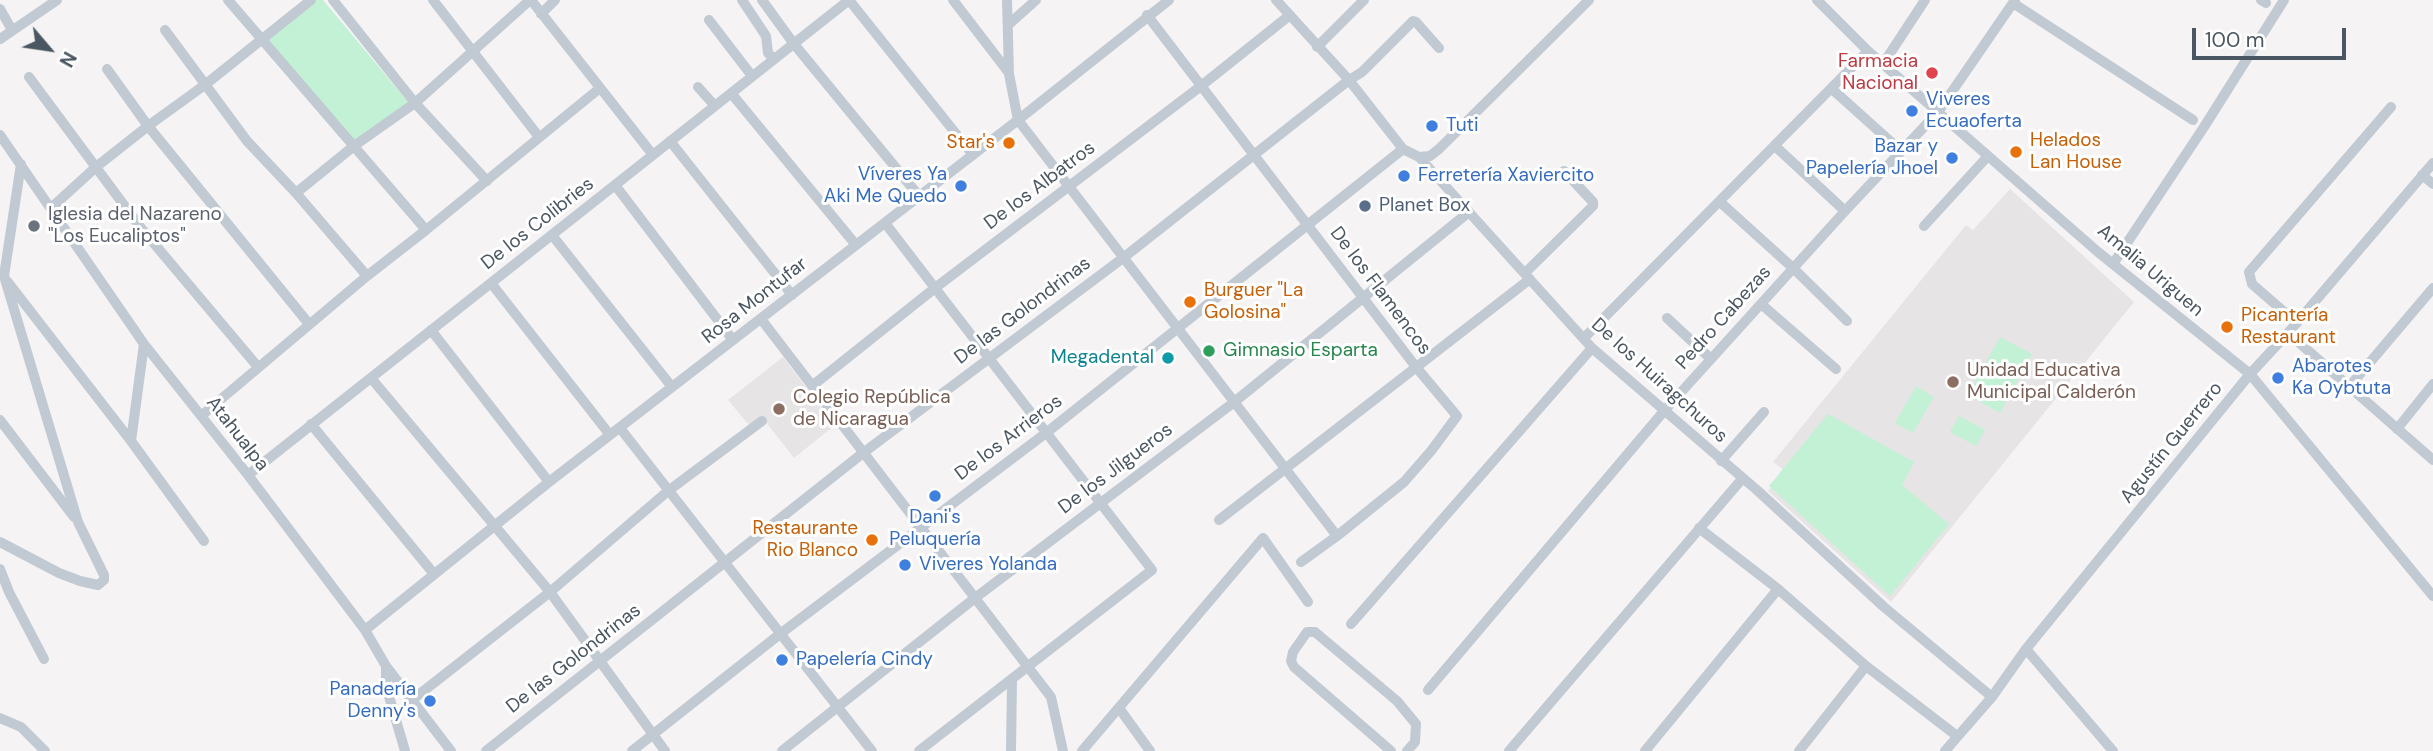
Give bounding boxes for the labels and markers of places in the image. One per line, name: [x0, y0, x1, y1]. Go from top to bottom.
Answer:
place label: Farmacia Nacional: [1838, 51, 1918, 95]
marker: Farmacia Nacional: [1924, 65, 1940, 81]
place label: Viveres Ecuaoferta: [1926, 89, 2022, 133]
marker: Viveres Ecuaoferta: [1904, 103, 1920, 119]
place label: Tuti: [1446, 115, 1479, 137]
marker: Tuti: [1424, 118, 1440, 134]
place label: Helados Lan House: [2030, 130, 2122, 174]
place label: Star's: [947, 132, 995, 154]
marker: Star's: [1001, 135, 1017, 151]
place label: Bazar y Papelería Jhoel: [1806, 136, 1938, 180]
marker: Helados Lan House: [2008, 144, 2024, 160]
marker: Bazar y Papelería Jhoel: [1944, 150, 1960, 166]
place label: Víveres Ya Aki Me Quedo: [824, 164, 947, 208]
place label: Ferretería Xaviercito: [1418, 165, 1594, 187]
marker: Ferretería Xaviercito: [1396, 168, 1412, 184]
marker: Víveres Ya Aki Me Quedo: [953, 178, 969, 194]
place label: Planet Box: [1379, 195, 1470, 217]
marker: Planet Box: [1357, 198, 1373, 214]
place label: Iglesia del Nazareno "Los Eucaliptos": [48, 204, 222, 248]
marker: Iglesia del Nazareno "Los Eucaliptos": [26, 218, 42, 234]
place label: Burguer "La Golosina": [1204, 280, 1303, 324]
marker: Burguer "La Golosina": [1182, 294, 1198, 310]
place label: Picantería Restaurant: [2241, 305, 2336, 349]
marker: Picantería Restaurant: [2219, 319, 2235, 335]
place label: Gimnasio Esparta: [1223, 340, 1378, 362]
marker: Gimnasio Esparta: [1201, 343, 1217, 359]
place label: Megadental: [1051, 347, 1154, 369]
marker: Megadental: [1160, 350, 1176, 366]
place label: Abarotes Ka Oybtuta: [2292, 356, 2391, 400]
place label: Unidad Educativa Municipal Calderón: [1967, 360, 2136, 404]
marker: Abarotes Ka Oybtuta: [2270, 370, 2286, 386]
marker: Unidad Educativa Municipal Calderón: [1945, 374, 1961, 390]
place label: Colegio República de Nicaragua: [793, 387, 951, 431]
marker: Colegio República de Nicaragua: [771, 401, 787, 417]
marker: Dani's Peluquería: [927, 488, 943, 504]
place label: Dani's Peluquería: [889, 507, 981, 551]
place label: Restaurante Rio Blanco: [752, 518, 858, 562]
marker: Restaurante Rio Blanco: [864, 532, 880, 548]
place label: Viveres Yolanda: [919, 554, 1057, 576]
marker: Viveres Yolanda: [897, 557, 913, 573]
place label: Papelería Cindy: [796, 649, 933, 671]
marker: Papelería Cindy: [774, 652, 790, 668]
place label: Panadería Denny's: [330, 679, 416, 723]
marker: Panadería Denny's: [422, 693, 438, 709]

